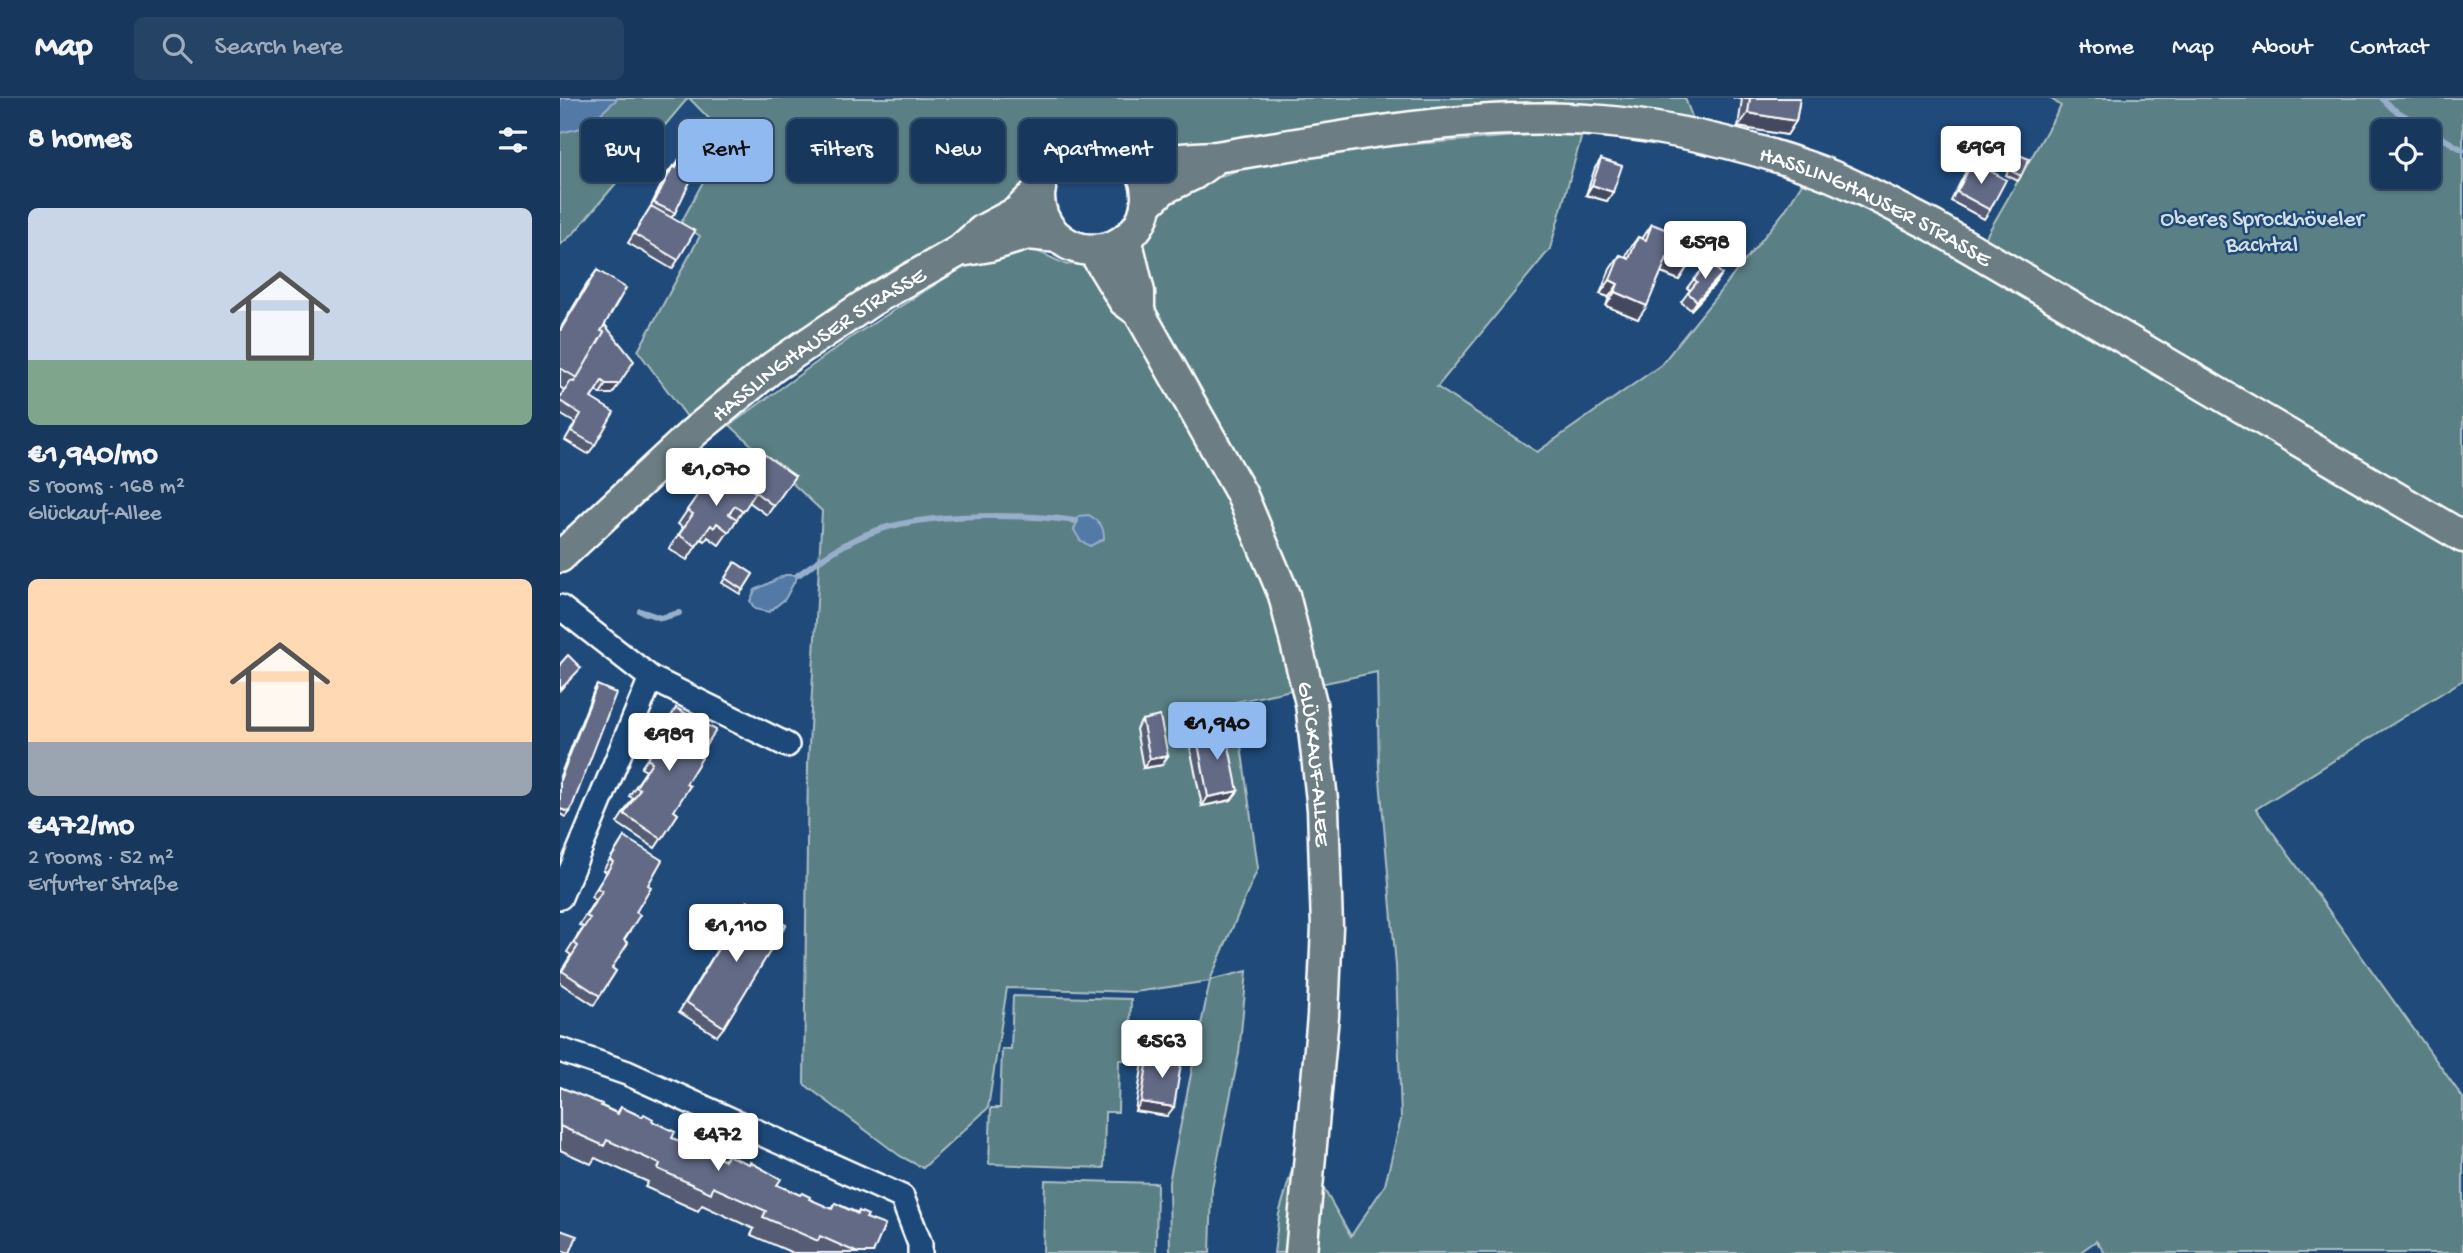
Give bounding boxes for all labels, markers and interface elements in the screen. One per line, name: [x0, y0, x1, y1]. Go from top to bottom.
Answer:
search box: [134, 17, 624, 80]
text: Map: [35, 29, 92, 67]
icon: search: [158, 29, 196, 67]
text: Search here: [214, 33, 343, 64]
text: Home: [2078, 34, 2134, 63]
text: Map: [2172, 34, 2214, 63]
text: About: [2252, 34, 2312, 63]
text: Contact: [2350, 34, 2428, 63]
chip: Buy: [581, 119, 664, 182]
chip: Rent: [678, 119, 773, 182]
chip: Filters: [787, 119, 897, 182]
chip: New: [911, 119, 1005, 182]
chip: Apartment: [1019, 119, 1176, 182]
map controls: [2371, 119, 2441, 189]
button: locate: [2371, 119, 2441, 189]
icon: filters: [494, 121, 532, 159]
text: 8 homes: [28, 123, 131, 158]
pin: €969: [1940, 126, 2022, 186]
text: €969: [1957, 135, 2005, 162]
street label: HASSLINGHAUSER STRASSE: [1756, 142, 1997, 275]
park label: Oberes Sprockhöveler Bachtal: [2160, 207, 2366, 260]
pin: €598: [1664, 222, 1746, 281]
text: €598: [1680, 230, 1730, 257]
icon: home: [217, 253, 343, 379]
street label: HASSLINGHAUSER STRASSE: [707, 262, 933, 429]
text: €1,940/mo: [28, 439, 158, 474]
pin: €1,070: [659, 448, 773, 508]
text: €1,070: [682, 457, 750, 484]
text: 5 rooms · 168 m²: [28, 474, 185, 501]
text: Glückauf-Allee: [28, 501, 162, 528]
icon: home: [217, 624, 343, 750]
street label: GLÜCKAUF-ALLEE: [1289, 679, 1334, 849]
pin: €1,940: [1160, 702, 1274, 762]
text: €1,940: [1184, 711, 1250, 738]
pin: €989: [628, 714, 710, 773]
text: €989: [644, 722, 694, 749]
text: €472/mo: [28, 810, 134, 845]
text: 2 rooms · 52 m²: [28, 845, 174, 872]
text: Erfurter Straße: [28, 872, 178, 899]
pin: €1,110: [679, 904, 793, 964]
text: €1,110: [705, 913, 767, 940]
pin: €563: [1121, 1020, 1203, 1080]
text: €563: [1137, 1029, 1187, 1056]
pin: €472: [677, 1114, 759, 1173]
text: €472: [694, 1122, 742, 1149]

